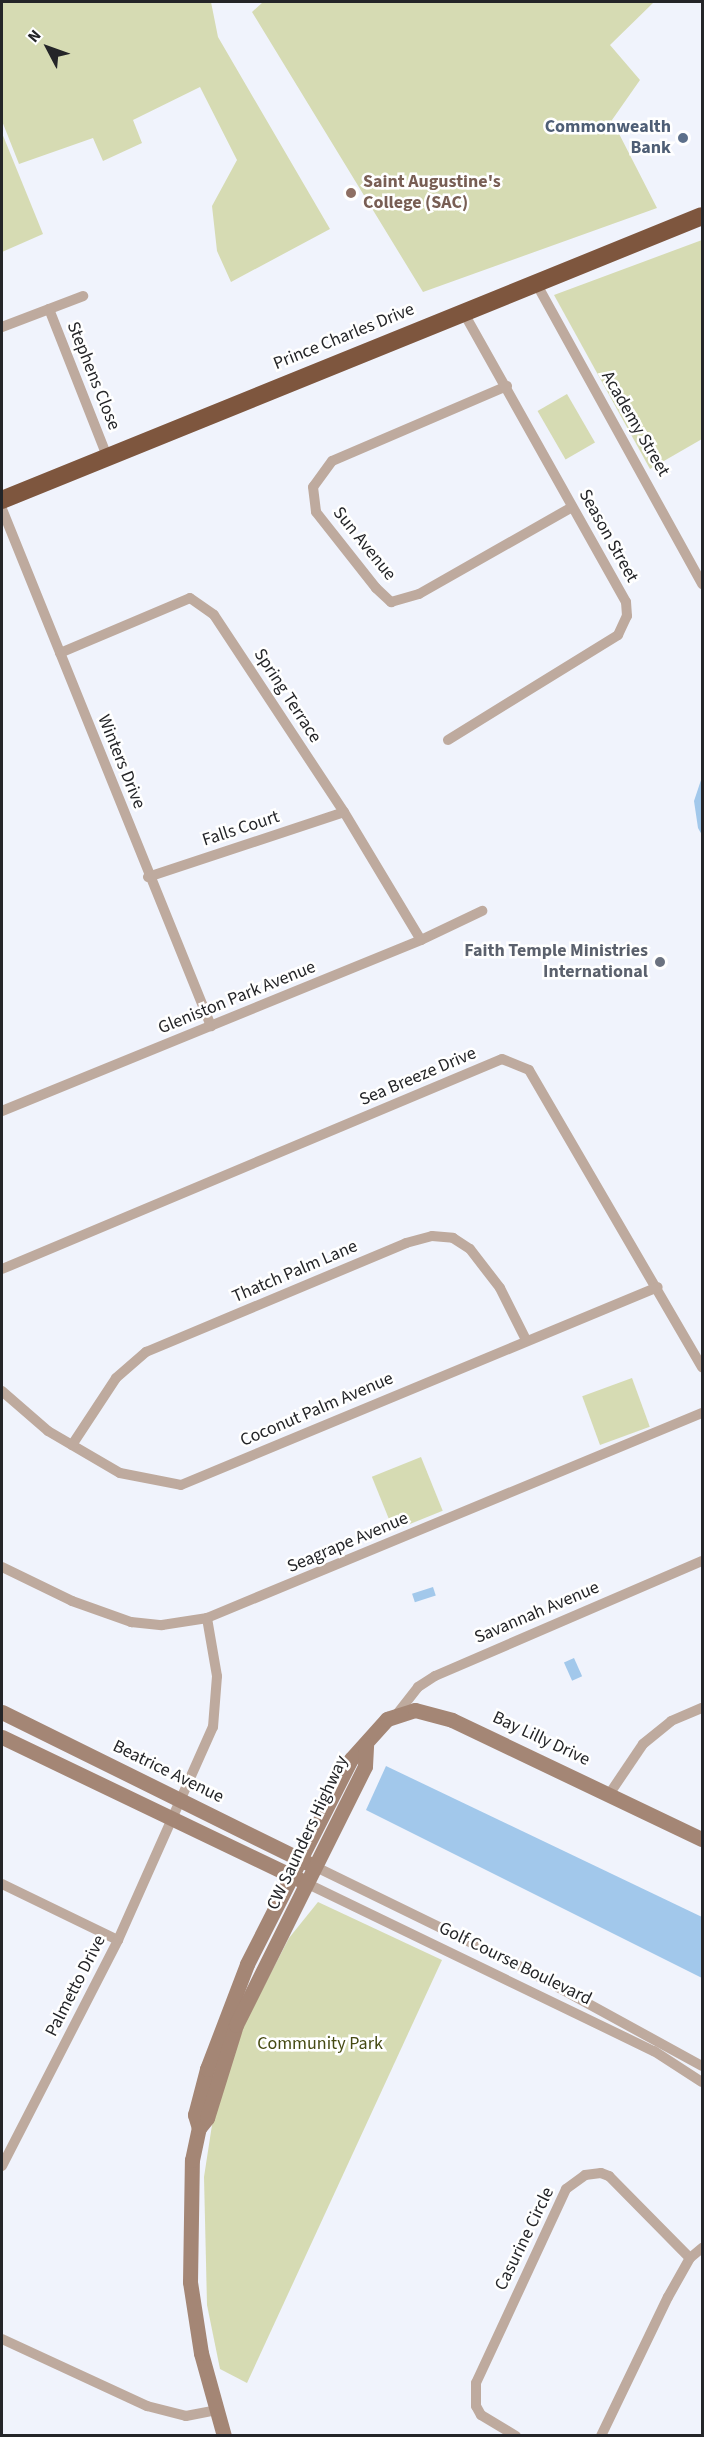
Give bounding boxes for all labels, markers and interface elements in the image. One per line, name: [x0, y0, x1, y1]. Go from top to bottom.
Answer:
north arrow: [18, 18, 78, 78]
text: N: [23, 25, 46, 47]
place label: Commonwealth Bank: [545, 117, 671, 160]
marker: Commonwealth Bank: [676, 131, 690, 145]
place label: Saint Augustine's College (SAC): [363, 172, 501, 214]
marker: Saint Augustine's College (SAC): [344, 186, 358, 200]
street label: Prince Charles Drive: [270, 299, 418, 375]
street label: Stephens Close: [62, 319, 124, 433]
street label: Academy Street: [596, 368, 674, 480]
street label: Season Street: [574, 486, 642, 586]
street label: Sun Avenue: [328, 503, 400, 585]
street label: Spring Terrace: [249, 645, 325, 747]
street label: Winters Drive: [92, 712, 150, 812]
street label: Falls Court: [200, 806, 282, 852]
place label: Faith Temple Ministries International: [464, 941, 648, 984]
marker: Faith Temple Ministries International: [653, 955, 667, 969]
street label: Gleniston Park Avenue: [155, 957, 319, 1039]
street label: Sea Breeze Drive: [356, 1043, 480, 1111]
street label: Thatch Palm Lane: [229, 1236, 361, 1308]
street label: Coconut Palm Avenue: [237, 1368, 397, 1452]
street label: Seagrape Avenue: [284, 1508, 412, 1578]
street label: Savannah Avenue: [471, 1577, 603, 1649]
street label: Bay Lilly Drive: [489, 1707, 593, 1771]
street label: Beatrice Avenue: [109, 1736, 227, 1808]
street label: CW Saunders Highway: [263, 1752, 353, 1914]
street label: Golf Course Boulevard: [435, 1918, 595, 2010]
street label: Palmetto Drive: [41, 1932, 111, 2040]
park label: Community Park: [257, 2033, 383, 2055]
street label: Casurine Circle: [491, 2184, 559, 2294]

